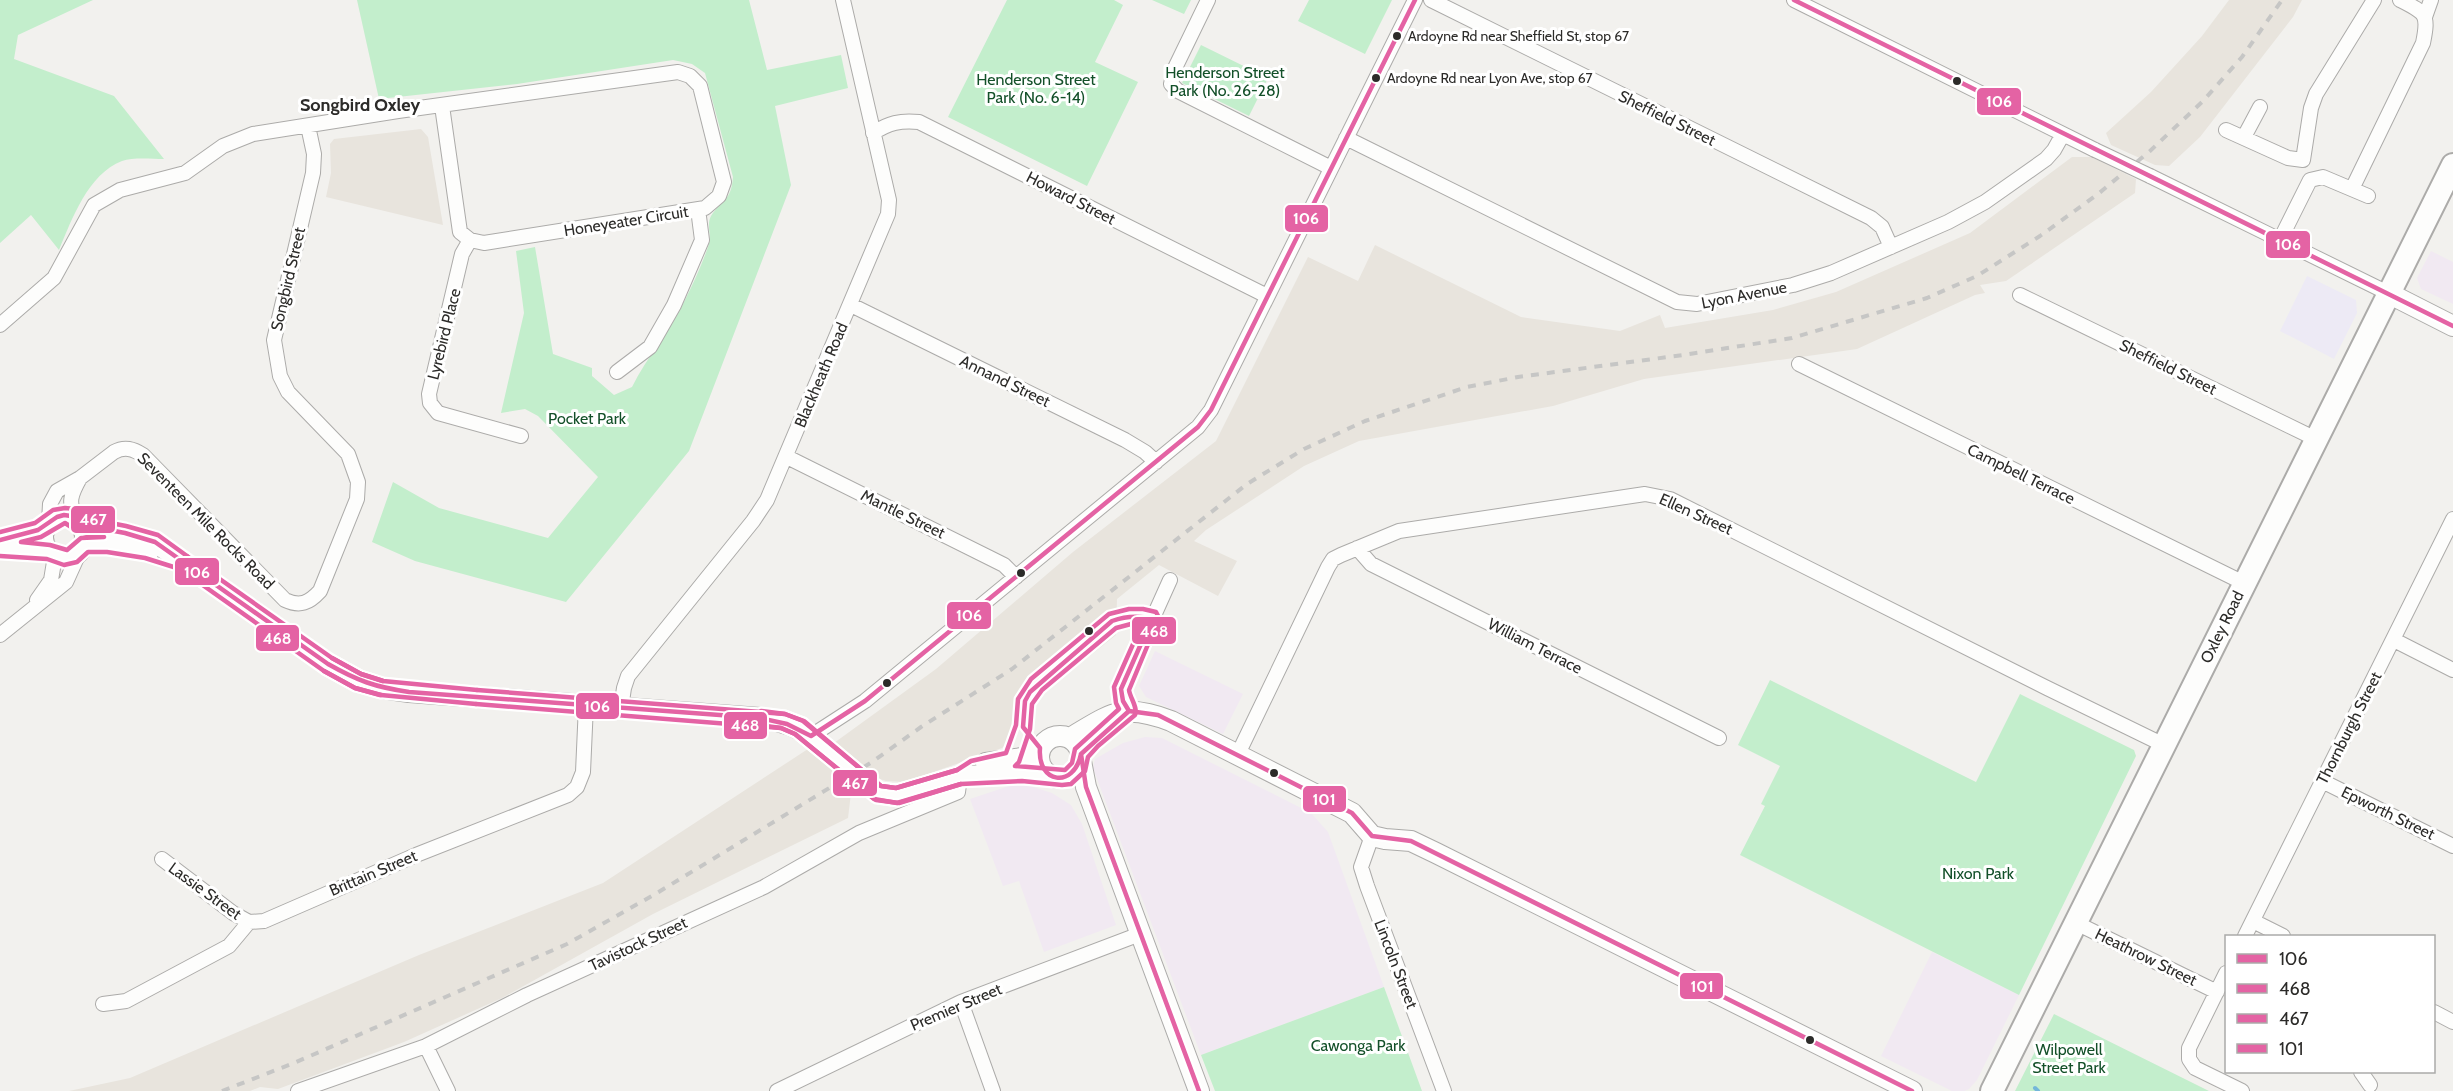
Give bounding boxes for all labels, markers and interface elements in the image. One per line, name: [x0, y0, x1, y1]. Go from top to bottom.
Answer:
place label: Ardoyne Rd near Sheffield St, stop 67: [1408, 27, 1629, 45]
marker: Ardoyne Rd near Sheffield St, stop 67: [1391, 30, 1403, 42]
park label: Henderson Street Park (No. 26-28): [1165, 63, 1285, 100]
place label: Ardoyne Rd near Lyon Ave, stop 67: [1387, 69, 1593, 87]
park label: Henderson Street Park (No. 6-14): [976, 70, 1096, 107]
marker: Ardoyne Rd near Lyon Ave, stop 67: [1370, 72, 1382, 84]
unlabelled marker: [1951, 75, 1963, 87]
street label: Sheffield Street: [1615, 86, 1719, 150]
line badge: 106: [1976, 87, 2022, 116]
text: 106: [1986, 92, 2012, 111]
district label: Songbird Oxley: [300, 94, 420, 116]
street label: Howard Street: [1023, 167, 1119, 229]
street label: Honeyeater Circuit: [562, 202, 690, 240]
line badge: 106: [1284, 204, 1329, 233]
text: 106: [1293, 209, 1319, 228]
street label: Songbird Street: [267, 225, 309, 333]
line badge: 106: [2265, 230, 2311, 259]
text: 106: [2275, 235, 2301, 254]
street label: Lyon Avenue: [1700, 277, 1788, 313]
street label: Lyrebird Place: [423, 286, 465, 382]
street label: Blackheath Road: [790, 320, 852, 430]
street label: Sheffield Street: [2116, 335, 2220, 399]
street label: Annand Street: [957, 351, 1054, 411]
park label: Pocket Park: [548, 409, 627, 428]
street label: Campbell Terrace: [1964, 440, 2078, 508]
street label: Seventeen Mile Rocks Road: [134, 449, 278, 593]
street label: Mantle Street: [858, 485, 949, 543]
street label: Ellen Street: [1656, 489, 1736, 539]
line badge: 467: [70, 505, 116, 534]
text: 467: [79, 510, 107, 529]
line badge: 106: [174, 557, 220, 586]
text: 106: [184, 563, 210, 582]
unlabelled marker: [1015, 567, 1027, 579]
street label: Oxley Road: [2196, 588, 2248, 666]
line badge: 106: [946, 601, 992, 630]
text: 106: [956, 606, 982, 625]
street label: William Terrace: [1485, 614, 1585, 678]
line badge: 468: [1131, 616, 1177, 645]
text: 468: [1140, 622, 1168, 641]
line badge: 468: [255, 624, 300, 652]
unlabelled marker: [1083, 625, 1095, 637]
text: 468: [263, 629, 291, 648]
street label: Thornburgh Street: [2313, 668, 2386, 787]
unlabelled marker: [881, 677, 893, 689]
line badge: 106: [575, 692, 620, 720]
text: 106: [584, 697, 610, 716]
line badge: 468: [723, 711, 768, 740]
text: 468: [731, 716, 759, 735]
unlabelled marker: [1268, 767, 1280, 779]
line badge: 467: [832, 769, 878, 797]
text: 467: [841, 774, 869, 793]
street label: Epworth Street: [2338, 782, 2438, 844]
line badge: 101: [1302, 785, 1347, 813]
text: 101: [1312, 790, 1336, 809]
street label: Brittain Street: [326, 846, 420, 900]
street label: Lassie Street: [165, 858, 246, 924]
park label: Nixon Park: [1942, 864, 2015, 883]
street label: Tavistock Street: [586, 913, 691, 975]
street label: Lincoln Street: [1370, 917, 1422, 1012]
street label: Heathrow Street: [2092, 924, 2200, 990]
legend: [2225, 935, 2435, 1073]
text: 106: [2279, 948, 2308, 970]
line badge: 101: [1679, 972, 1724, 1000]
text: 101: [1690, 977, 1714, 996]
text: 468: [2279, 978, 2311, 1000]
street label: Premier Street: [907, 979, 1005, 1035]
text: 467: [2279, 1008, 2309, 1030]
unlabelled marker: [1804, 1034, 1816, 1046]
park label: Cawonga Park: [1311, 1036, 1406, 1055]
text: 101: [2279, 1038, 2303, 1060]
park label: Wilpowell Street Park: [2032, 1040, 2107, 1077]

